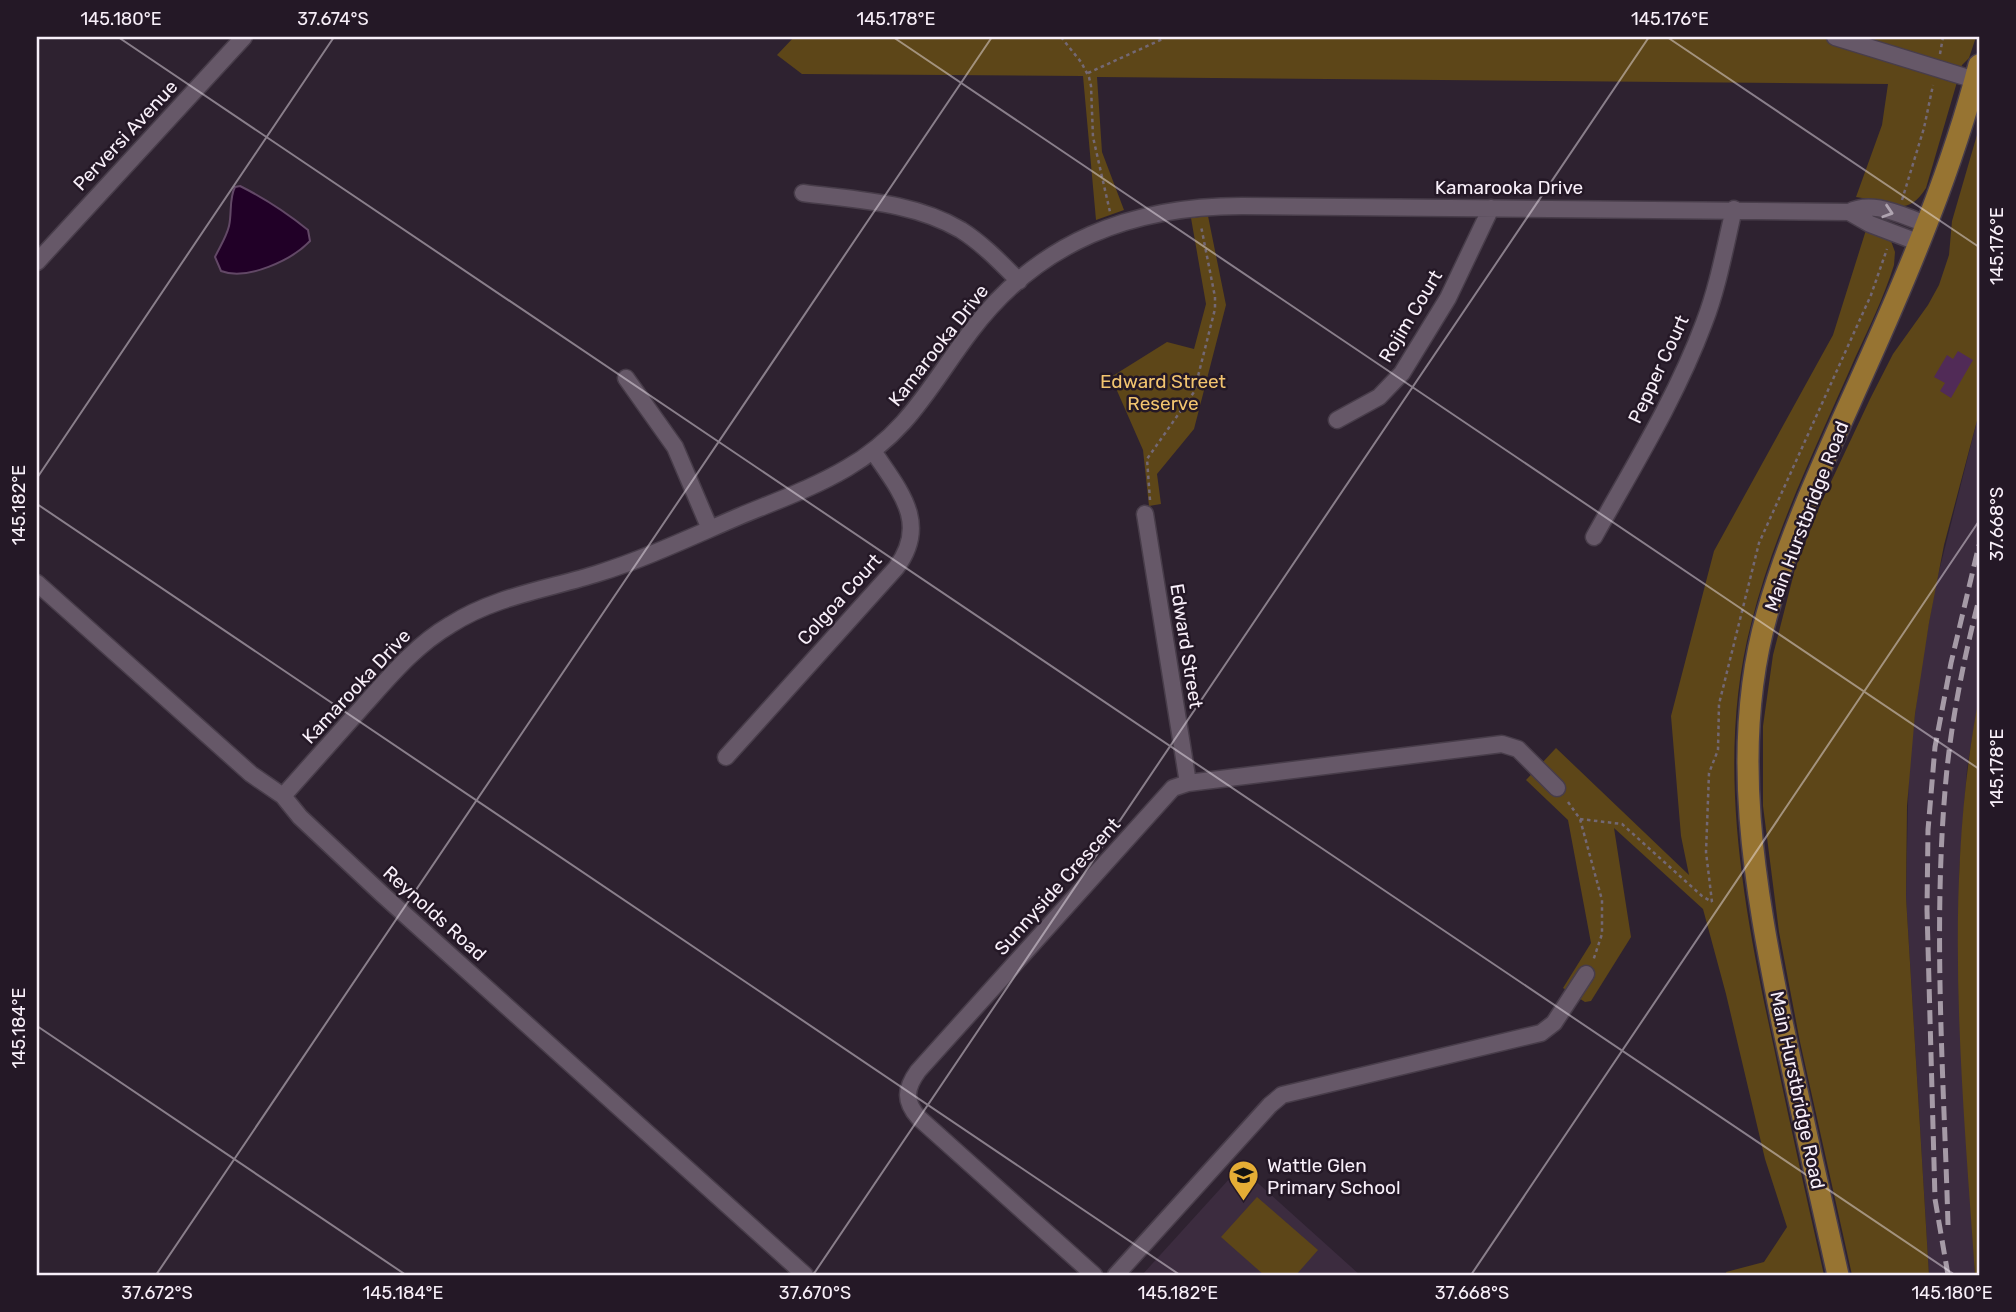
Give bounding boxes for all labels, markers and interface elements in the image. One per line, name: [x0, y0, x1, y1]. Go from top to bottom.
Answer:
text: 145.180°E: [80, 8, 162, 30]
text: 37.674°S: [297, 8, 369, 30]
text: 145.178°E: [856, 8, 936, 30]
text: 145.176°E: [1631, 8, 1709, 30]
street label: Perversi Avenue: [68, 75, 183, 195]
street label: Kamarooka Drive: [1435, 176, 1583, 199]
one-way arrow: [1882, 203, 1894, 218]
text: 145.176°E: [1986, 207, 2008, 285]
street label: Rojim Court: [1374, 265, 1447, 367]
street label: Kamarooka Drive: [884, 280, 993, 411]
street label: Pepper Court: [1623, 311, 1694, 427]
park label: Edward Street Reserve: [1100, 370, 1227, 415]
street label: Main Hurstbridge Road: [1760, 418, 1853, 614]
text: 145.182°E: [8, 465, 30, 545]
text: 37.668°S: [1986, 487, 2008, 561]
street label: Colgoa Court: [792, 548, 887, 650]
street label: Edward Street: [1165, 582, 1208, 711]
street label: Kamarooka Drive: [297, 624, 415, 748]
text: 145.178°E: [1986, 728, 2008, 808]
street label: Sunnyside Crescent: [990, 812, 1126, 960]
street label: Reynolds Road: [378, 861, 491, 966]
text: 145.184°E: [8, 988, 30, 1068]
street label: Main Hurstbridge Road: [1765, 989, 1830, 1191]
place label: Wattle Glen Primary School: [1267, 1154, 1401, 1199]
school or university icon: Wattle Glen Primary School: [1227, 1159, 1261, 1203]
text: 37.672°S: [121, 1282, 193, 1304]
text: 145.184°E: [363, 1282, 443, 1304]
text: 37.670°S: [779, 1282, 851, 1304]
text: 145.182°E: [1138, 1282, 1218, 1304]
text: 37.668°S: [1435, 1282, 1509, 1304]
text: 145.180°E: [1911, 1282, 1993, 1304]

